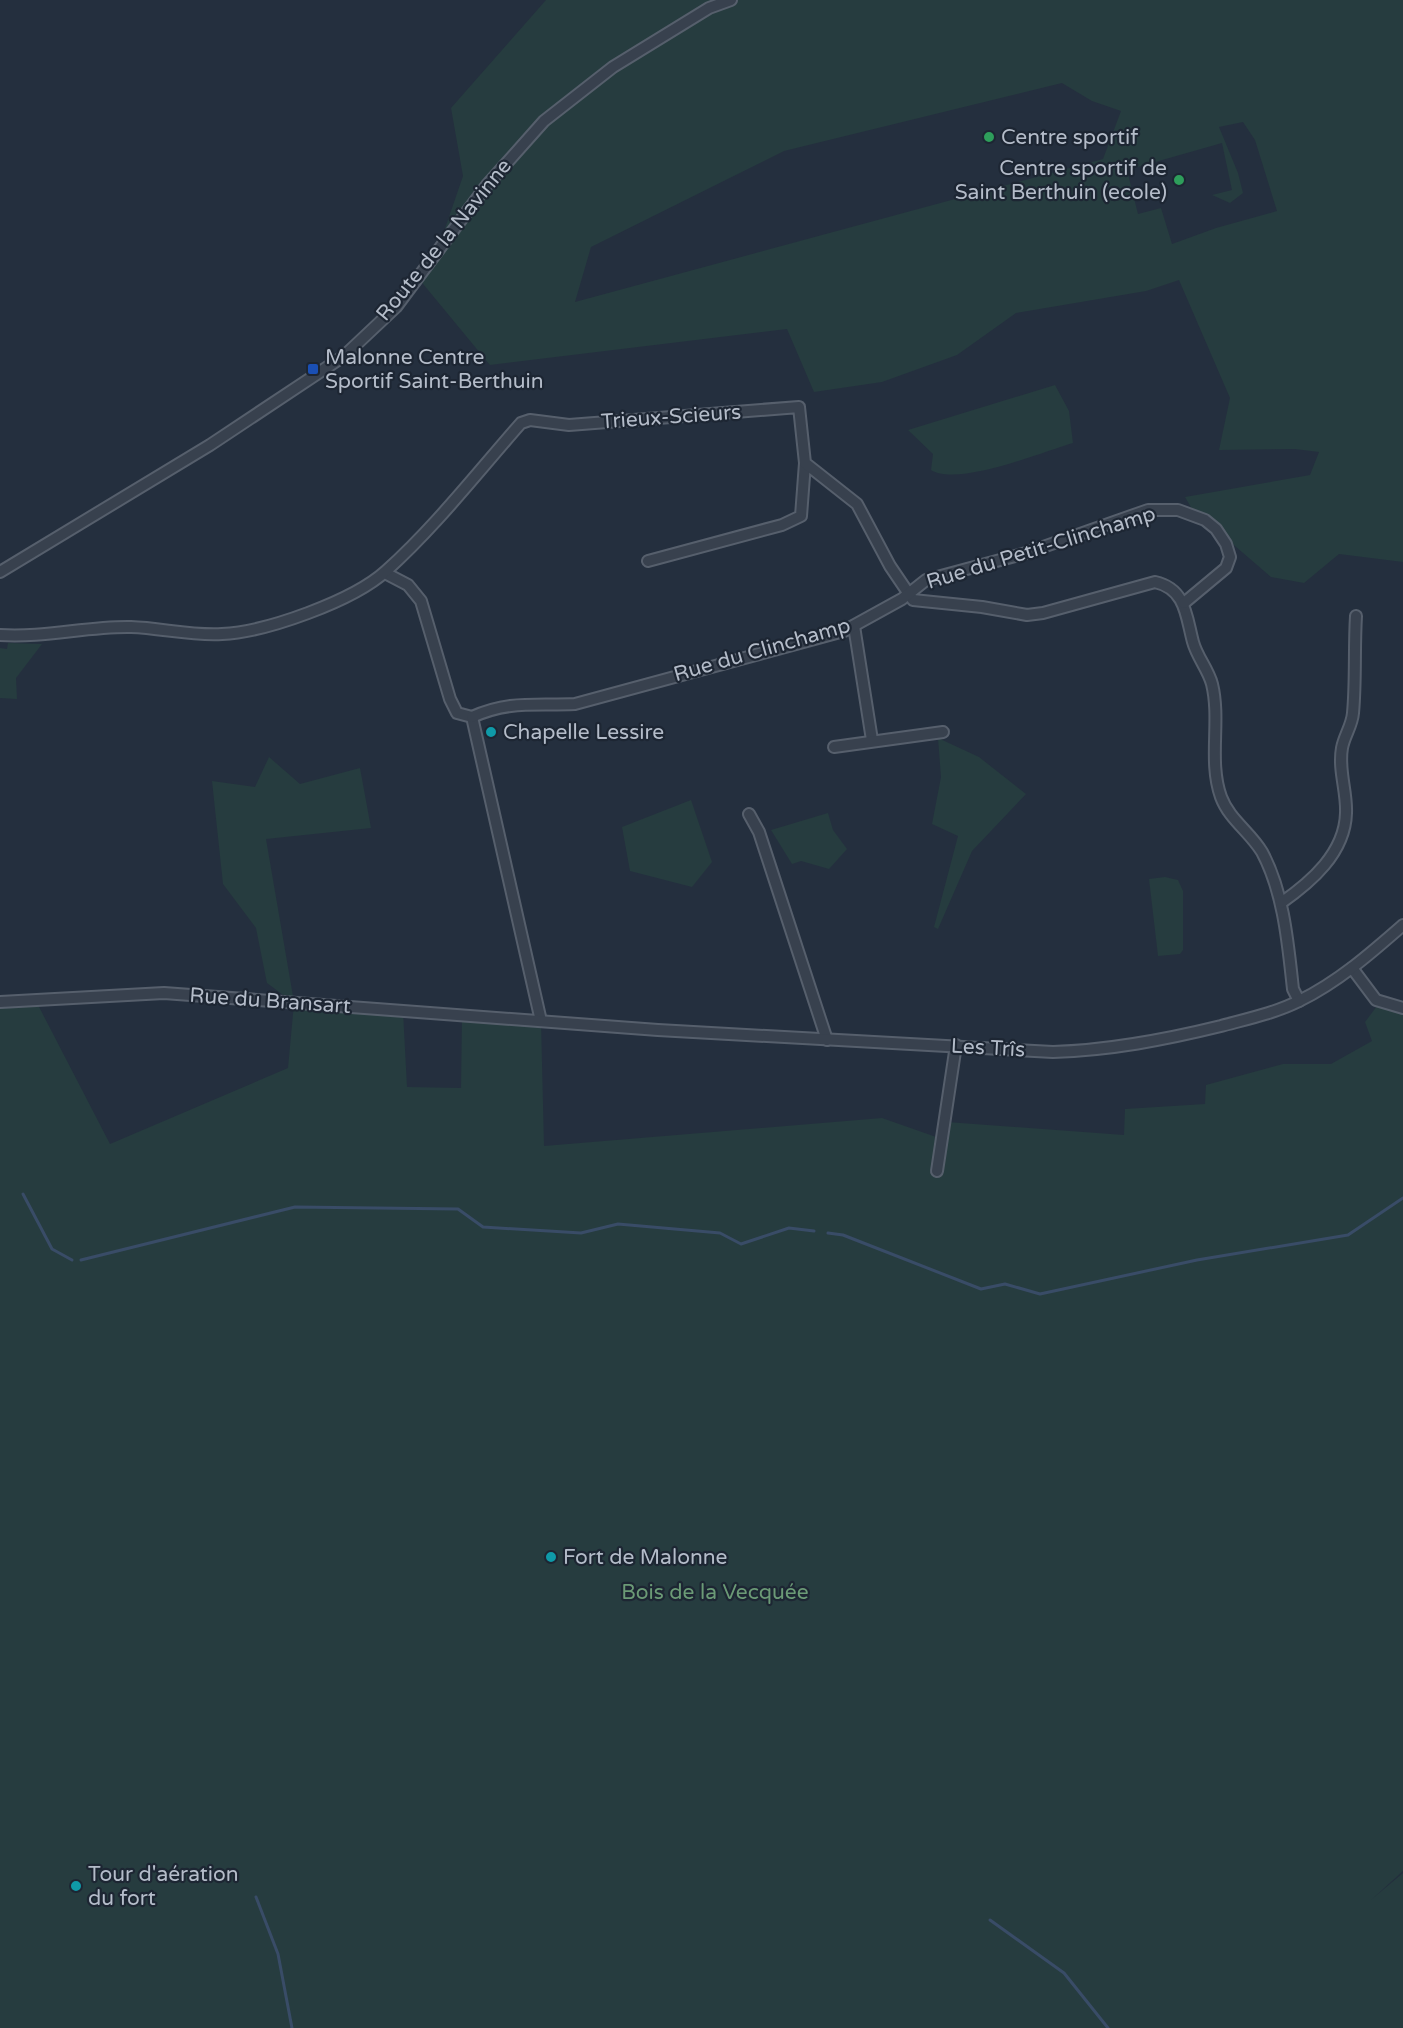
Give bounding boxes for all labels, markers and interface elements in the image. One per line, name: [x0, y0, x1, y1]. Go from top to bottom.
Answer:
place label: Centre sportif: [1001, 125, 1138, 150]
marker: Centre sportif: [982, 130, 996, 144]
street label: Route de la Navinne: [371, 154, 517, 326]
place label: Centre sportif de Saint Berthuin (ecole): [955, 156, 1167, 205]
marker: Centre sportif de Saint Berthuin (ecole): [1172, 173, 1186, 187]
place label: Malonne Centre Sportif Saint-Berthuin: [325, 345, 544, 394]
marker: Malonne Centre Sportif Saint-Berthuin: [306, 362, 320, 376]
street label: Trieux-Scieurs: [600, 400, 742, 434]
street label: Rue du Petit-Clinchamp: [923, 501, 1159, 595]
street label: Rue du Clinchamp: [671, 613, 853, 687]
place label: Chapelle Lessire: [503, 720, 664, 745]
marker: Chapelle Lessire: [484, 725, 498, 739]
street label: Rue du Bransart: [189, 983, 351, 1019]
street label: Les Trîs: [950, 1034, 1026, 1062]
place label: Fort de Malonne: [563, 1545, 727, 1570]
marker: Fort de Malonne: [544, 1550, 558, 1564]
park label: Bois de la Vecquée: [621, 1580, 809, 1605]
place label: Tour d'aération du fort: [88, 1862, 239, 1911]
marker: Tour d'aération du fort: [69, 1879, 83, 1893]

